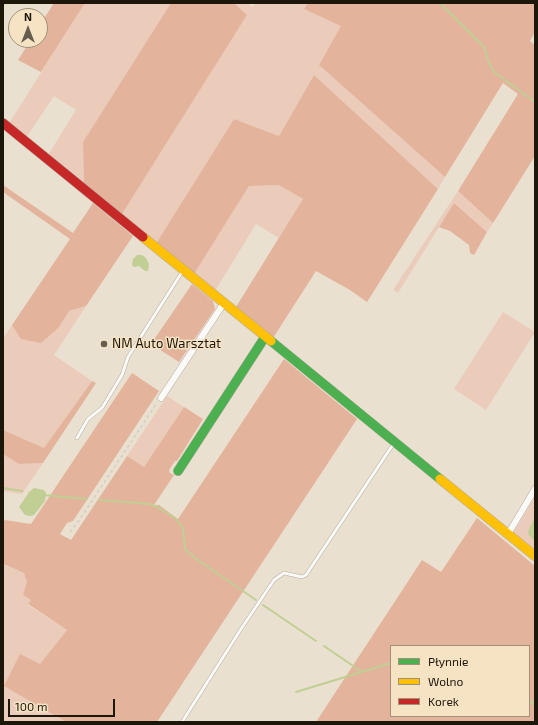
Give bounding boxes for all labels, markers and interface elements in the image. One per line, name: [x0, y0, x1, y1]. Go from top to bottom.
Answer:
north arrow: [8, 8, 48, 48]
text: N: [24, 10, 32, 23]
place label: NM Auto Warsztat: [112, 336, 221, 352]
marker: NM Auto Warsztat: [99, 339, 109, 349]
legend: [390, 645, 530, 717]
text: Płynnie: [428, 654, 468, 668]
text: Wolno: [428, 674, 463, 688]
scale bar: [10, 691, 117, 717]
text: Korek: [428, 694, 459, 708]
text: 100 m: [15, 699, 47, 713]

